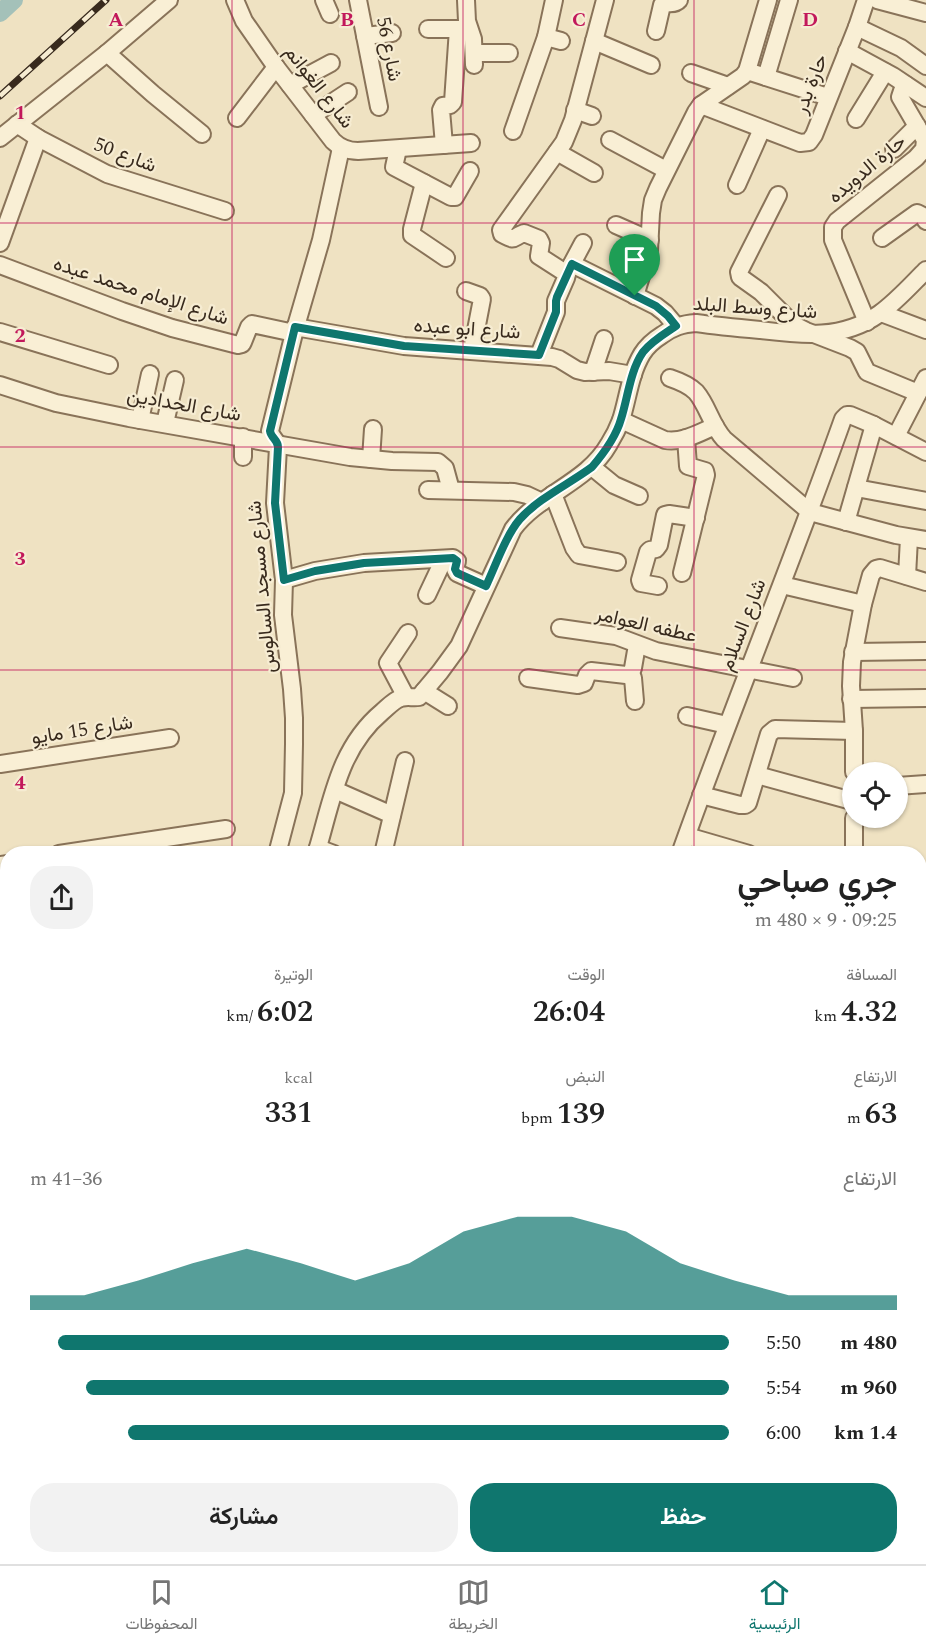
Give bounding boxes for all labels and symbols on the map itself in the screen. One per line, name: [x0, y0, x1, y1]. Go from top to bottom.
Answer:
text: A: [108, 5, 124, 35]
text: B: [340, 5, 354, 35]
text: C: [572, 5, 586, 35]
text: D: [802, 5, 818, 35]
street label: شارع 56: [368, 14, 410, 84]
street label: شارع الغوانم: [277, 39, 361, 135]
street label: حارة بدر: [786, 50, 836, 119]
text: 1: [14, 98, 26, 128]
street label: حارة الدويده: [821, 127, 913, 211]
street label: شارع 50: [89, 129, 161, 181]
pin: [609, 234, 660, 296]
street label: شارع الإمام محمد عبده: [49, 249, 233, 333]
street label: شارع وسط البلد: [692, 289, 818, 327]
street label: شارع ابو عبده: [413, 310, 521, 348]
text: 2: [14, 321, 26, 351]
street label: شارع الحدادين: [125, 380, 243, 430]
street label: شارع مسجد السالوس: [240, 500, 284, 674]
text: 3: [14, 544, 26, 574]
street label: شارع السلام: [712, 575, 774, 675]
street label: عطفه العوامر: [591, 599, 700, 651]
street label: شارع 15 مايو: [29, 707, 135, 753]
text: 4: [14, 768, 26, 798]

